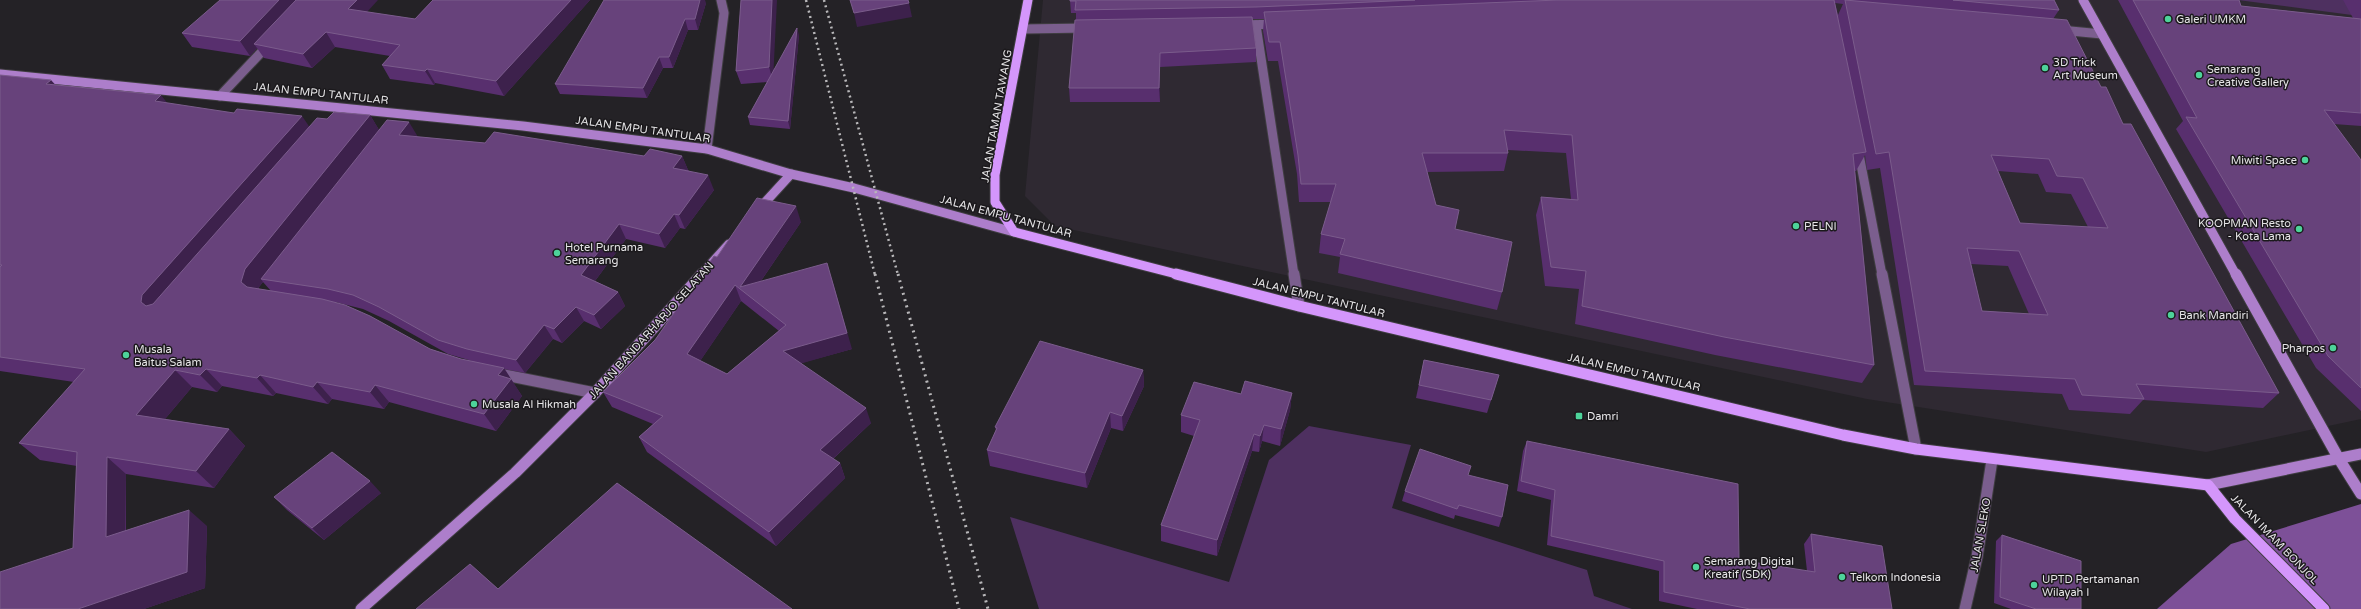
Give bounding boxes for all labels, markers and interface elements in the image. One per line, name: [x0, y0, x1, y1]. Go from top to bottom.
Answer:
place label: Galeri UMKM: [2176, 13, 2246, 26]
marker: Galeri UMKM: [2163, 14, 2173, 24]
street label: JALAN TAMAN TAWANG: [978, 49, 1015, 184]
place label: 3D Trick Art Museum: [2053, 56, 2118, 82]
marker: 3D Trick Art Museum: [2040, 63, 2050, 73]
place label: Semarang Creative Gallery: [2207, 63, 2289, 89]
marker: Semarang Creative Gallery: [2194, 70, 2204, 80]
street label: JALAN EMPU TANTULAR: [253, 80, 389, 107]
street label: JALAN EMPU TANTULAR: [575, 114, 711, 145]
place label: Miwiti Space: [2231, 154, 2297, 167]
marker: Miwiti Space: [2300, 155, 2310, 165]
street label: JALAN EMPU TANTULAR: [939, 193, 1073, 240]
place label: KOOPMAN Resto - Kota Lama: [2198, 217, 2291, 243]
place label: PELNI: [1804, 220, 1837, 233]
marker: PELNI: [1791, 221, 1801, 231]
marker: KOOPMAN Resto - Kota Lama: [2294, 224, 2304, 234]
place label: Hotel Purnama Semarang: [565, 241, 643, 267]
marker: Hotel Purnama Semarang: [552, 248, 562, 258]
street label: JALAN BANDARHARJO SELATAN: [586, 259, 716, 402]
street label: JALAN EMPU TANTULAR: [1251, 275, 1387, 320]
place label: Bank Mandiri: [2179, 309, 2249, 322]
marker: Bank Mandiri: [2166, 310, 2176, 320]
place label: Pharpos: [2282, 342, 2325, 355]
place label: Musala Baitus Salam: [134, 343, 202, 369]
marker: Pharpos: [2328, 343, 2338, 353]
marker: Musala Baitus Salam: [121, 350, 131, 360]
street label: JALAN EMPU TANTULAR: [1566, 351, 1702, 394]
place label: Musala Al Hikmah: [482, 398, 576, 411]
marker: Musala Al Hikmah: [469, 399, 479, 409]
place label: Damri: [1587, 410, 1618, 423]
marker: Damri: [1574, 411, 1584, 421]
street label: JALAN IMAM BONJOL: [2228, 491, 2322, 588]
street label: JALAN SLEKO: [1968, 497, 1993, 573]
place label: Semarang Digital Kreatif (SDK): [1704, 555, 1794, 581]
marker: Semarang Digital Kreatif (SDK): [1691, 562, 1701, 572]
place label: Telkom Indonesia: [1850, 571, 1941, 584]
marker: Telkom Indonesia: [1837, 572, 1847, 582]
place label: UPTD Pertamanan Wilayah I: [2042, 573, 2139, 599]
marker: UPTD Pertamanan Wilayah I: [2029, 580, 2039, 590]

